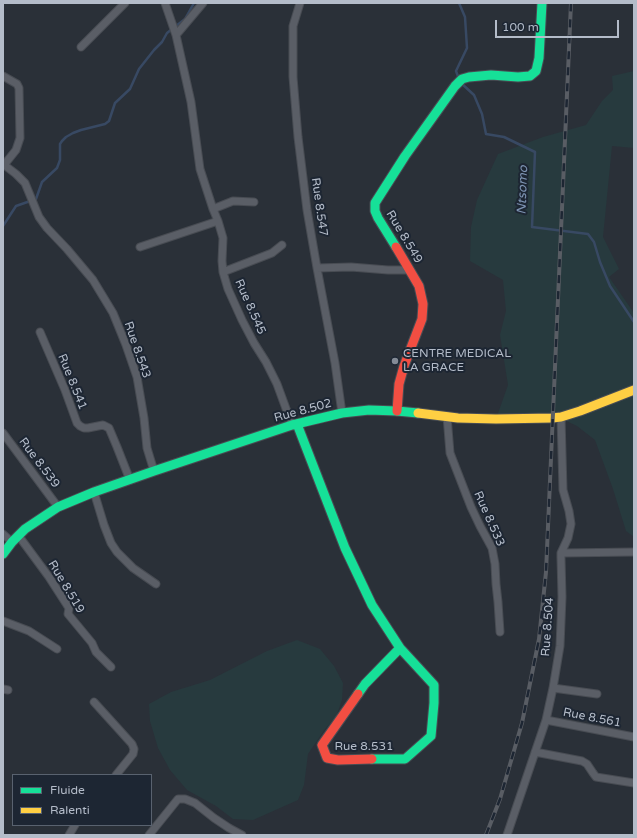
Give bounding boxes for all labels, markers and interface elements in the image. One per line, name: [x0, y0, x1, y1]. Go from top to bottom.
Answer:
scale bar: [497, 12, 621, 38]
text: 100 m: [502, 20, 539, 34]
water label: Ntsomo: [514, 165, 532, 215]
street label: Rue 8.547: [308, 177, 330, 237]
street label: Rue 8.549: [383, 208, 425, 266]
street label: Rue 8.545: [231, 277, 269, 337]
street label: Rue 8.543: [121, 320, 153, 380]
place label: CENTRE MEDICAL LA GRACE: [403, 347, 511, 375]
street label: Rue 8.541: [54, 352, 90, 412]
marker: CENTRE MEDICAL LA GRACE: [390, 356, 400, 366]
street label: Rue 8.502: [273, 396, 333, 426]
street label: Rue 8.539: [15, 435, 63, 491]
street label: Rue 8.533: [470, 489, 508, 549]
street label: Rue 8.519: [45, 558, 87, 616]
street label: Rue 8.504: [539, 597, 557, 657]
street label: Rue 8.561: [562, 705, 622, 731]
street label: Rue 8.531: [334, 740, 394, 754]
legend: [12, 774, 152, 826]
text: Fluide: [50, 783, 85, 797]
text: Ralenti: [50, 803, 90, 817]

